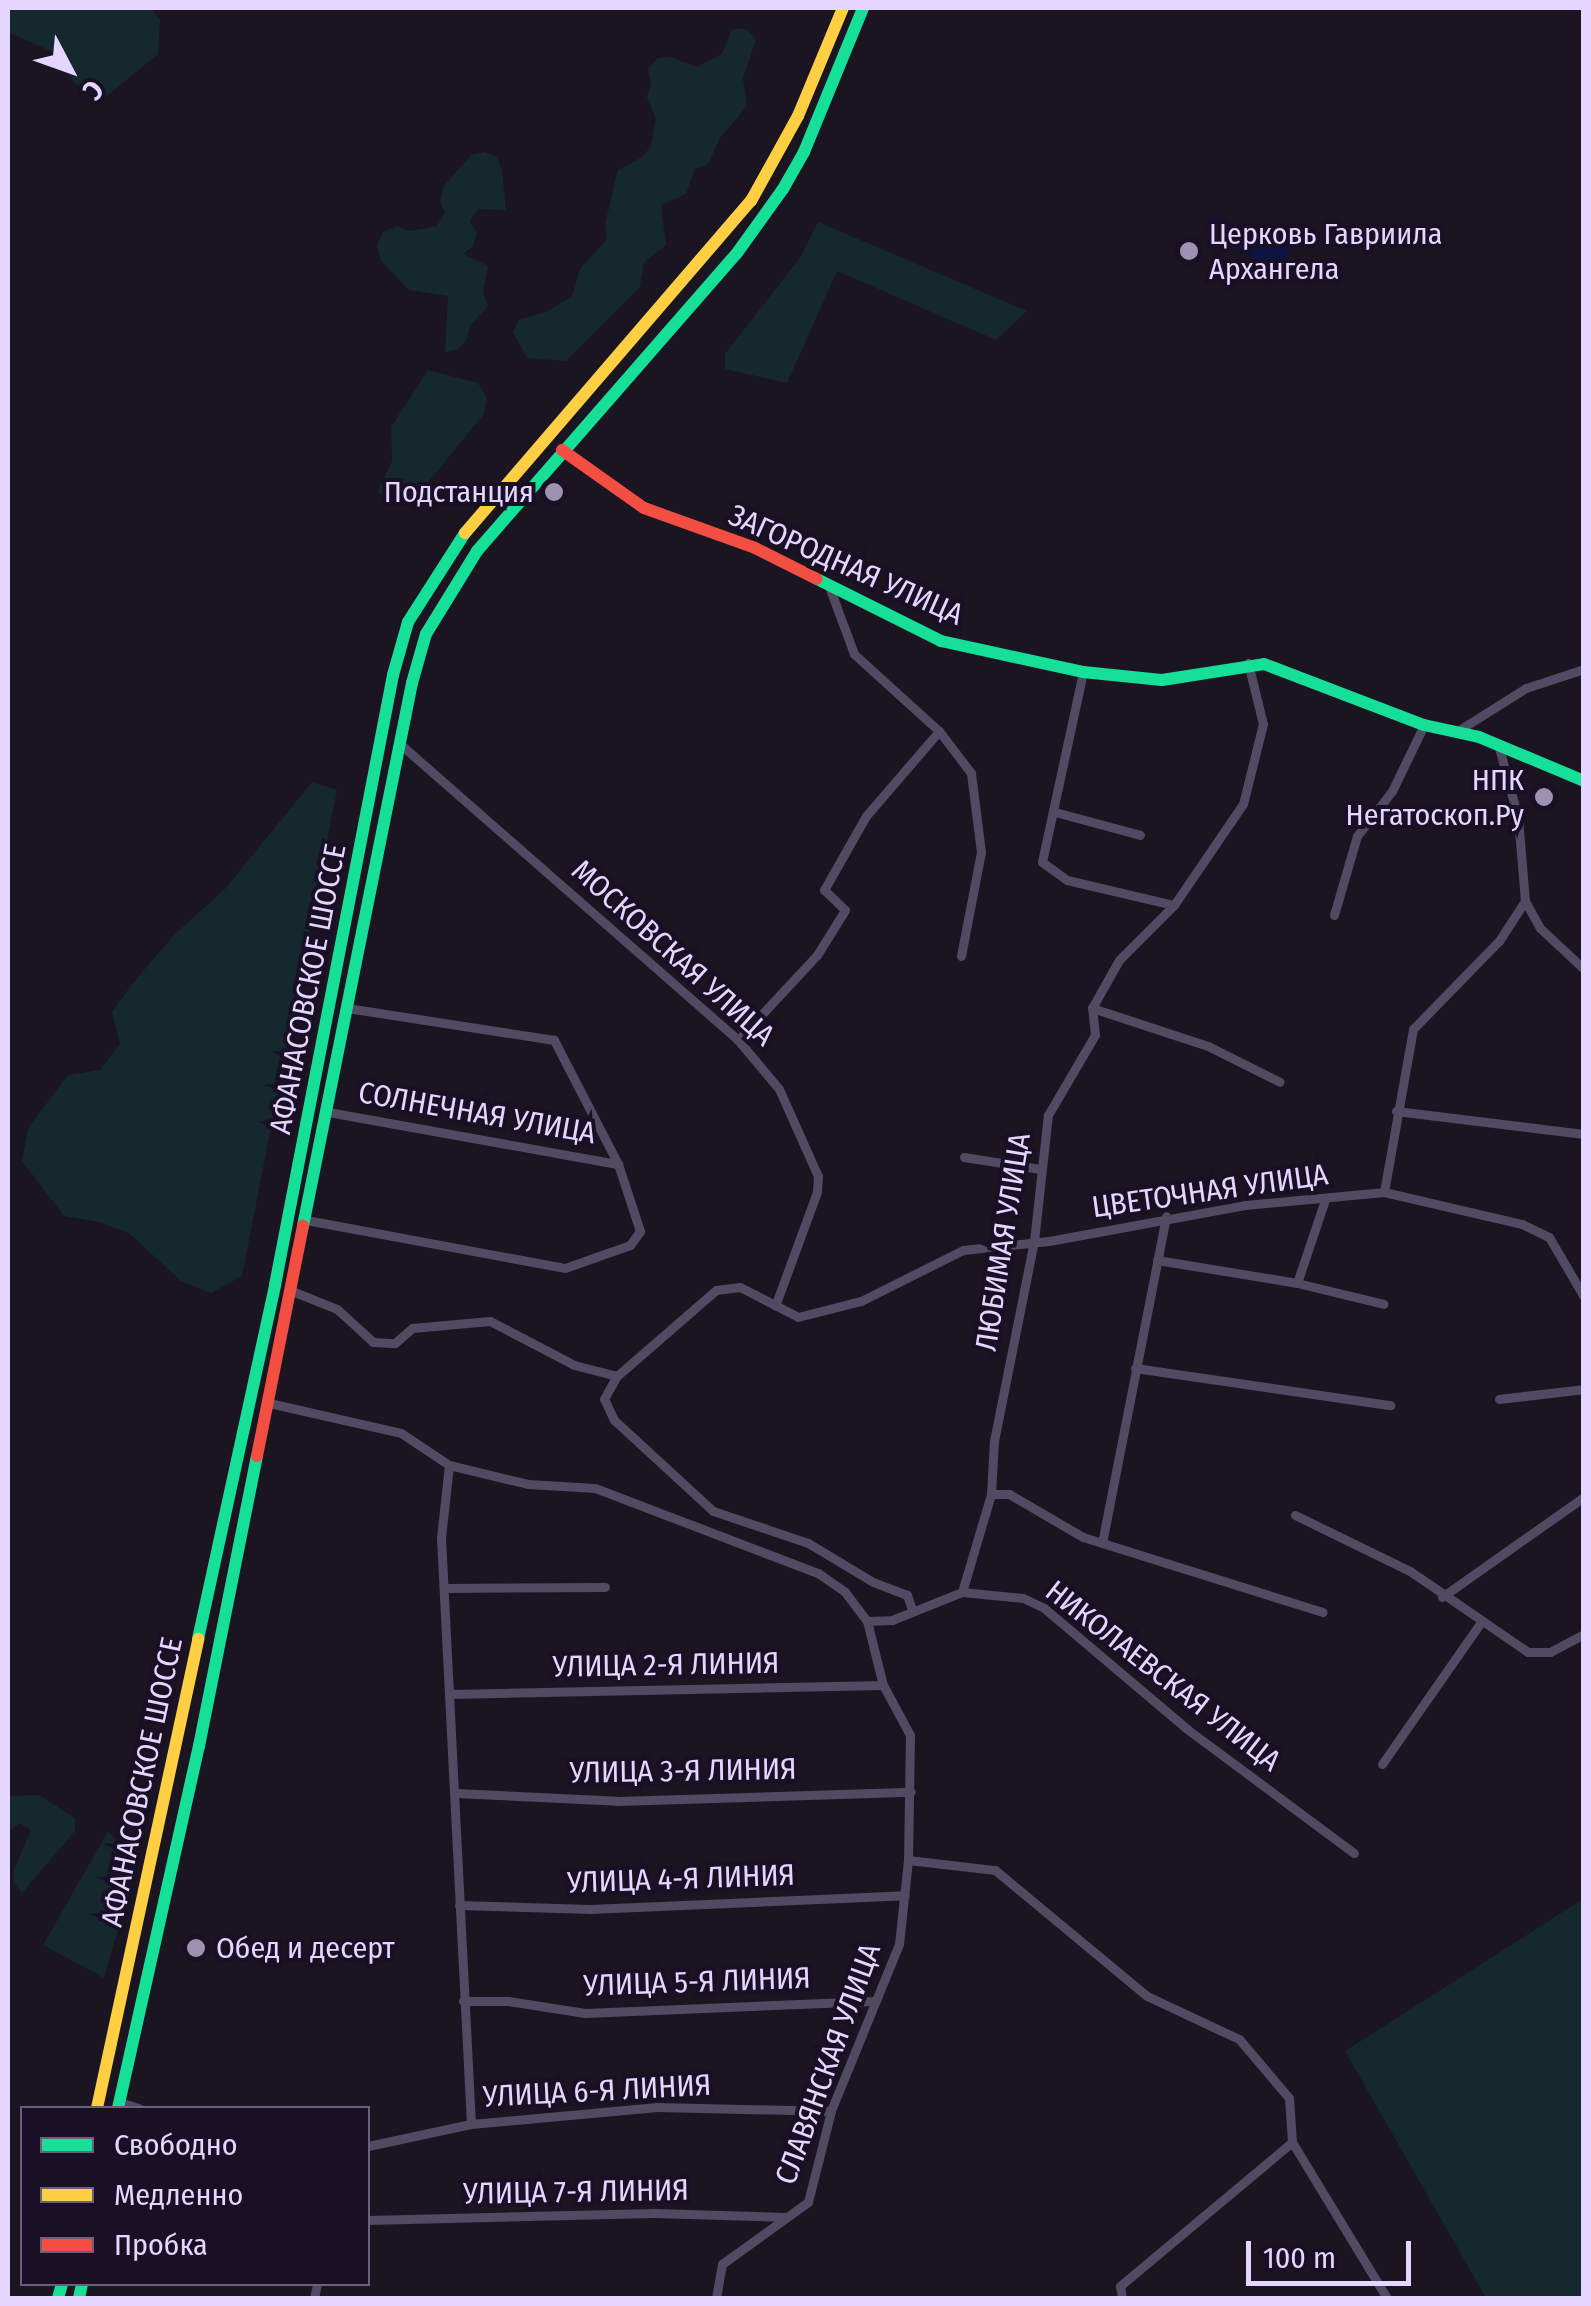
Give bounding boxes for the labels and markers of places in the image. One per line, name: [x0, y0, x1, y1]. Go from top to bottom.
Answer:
place label: Церковь Гавриила Архангела: [1209, 216, 1442, 286]
marker: Церковь Гавриила Архангела: [1178, 240, 1200, 262]
place label: Подстанция: [384, 474, 534, 510]
marker: Подстанция: [543, 481, 565, 503]
place label: НПК Негатоскоп.Ру: [1346, 762, 1524, 832]
marker: НПК Негатоскоп.Ру: [1533, 786, 1555, 808]
place label: Обед и десерт: [216, 1930, 395, 1966]
marker: Обед и десерт: [185, 1937, 207, 1959]

